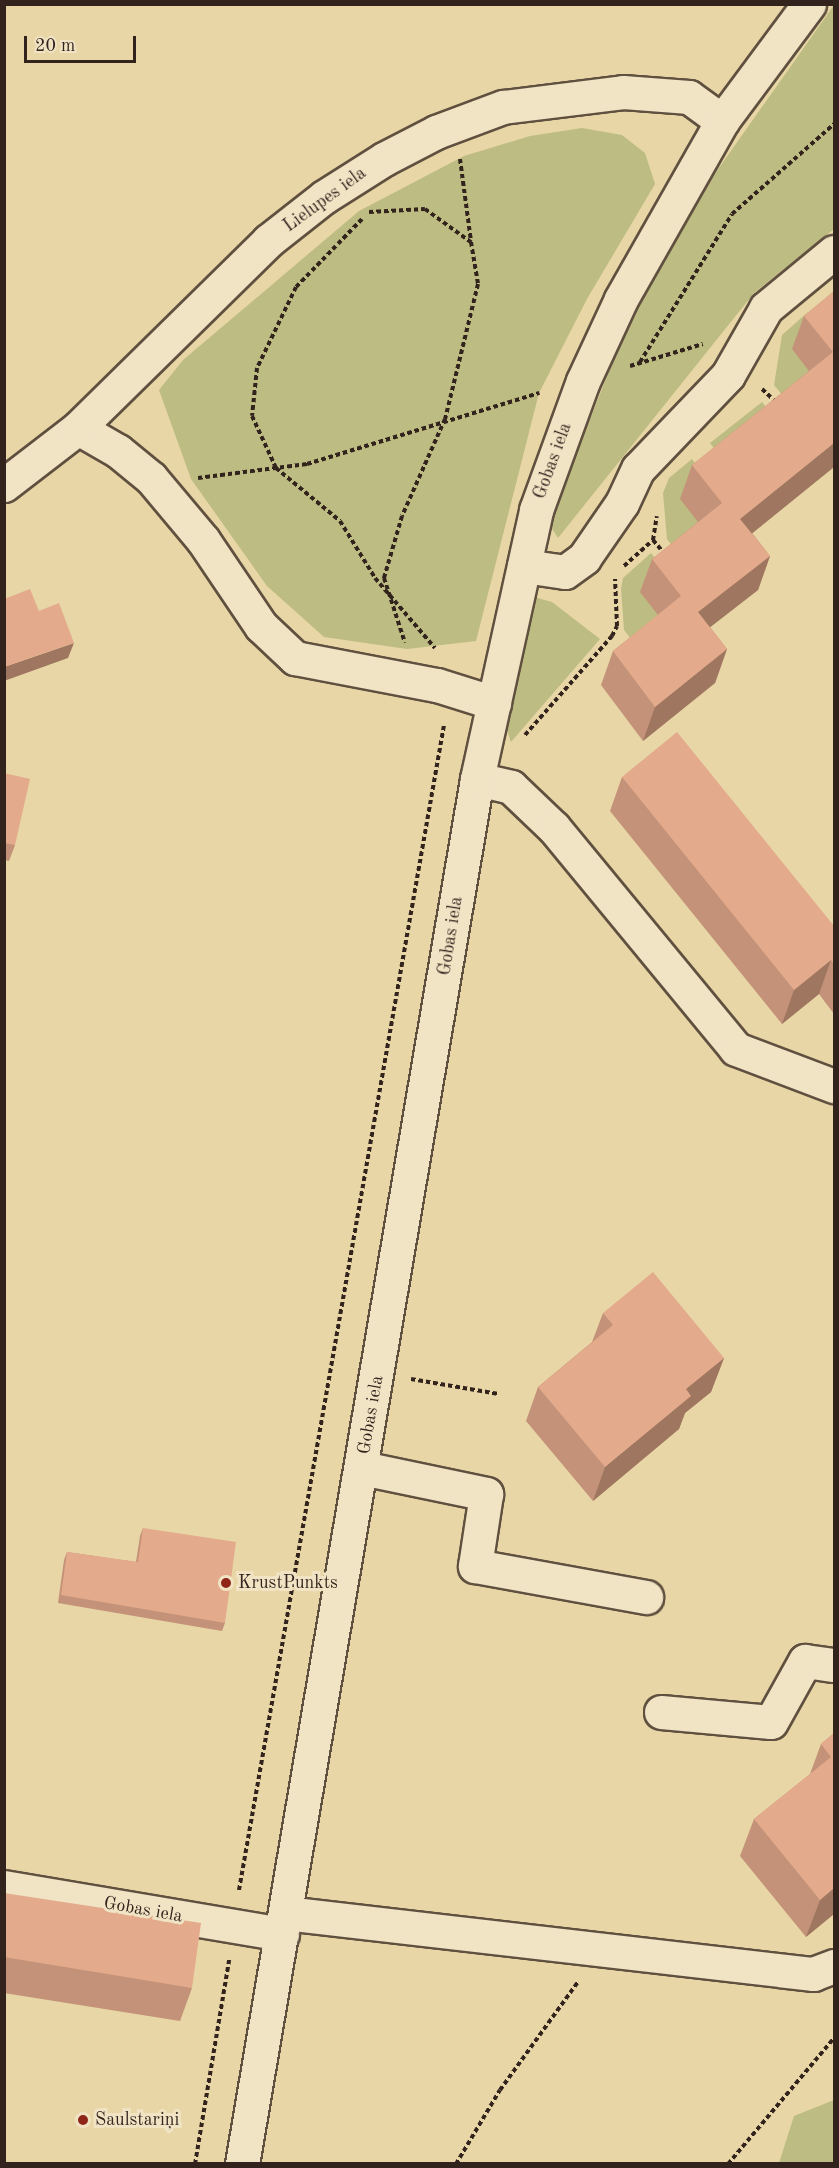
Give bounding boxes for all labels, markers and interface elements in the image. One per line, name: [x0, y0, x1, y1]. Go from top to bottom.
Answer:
scale bar: [27, 24, 140, 62]
text: 20 m: [35, 37, 75, 55]
street label: Lielupes iela: [279, 163, 371, 237]
street label: Gobas iela: [529, 420, 577, 502]
street label: Gobas iela: [434, 895, 468, 977]
street label: Gobas iela: [353, 1374, 389, 1456]
place label: KrustPunkts: [238, 1572, 338, 1594]
marker: KrustPunkts: [219, 1576, 233, 1590]
street label: Gobas iela: [102, 1892, 184, 1928]
place label: Saulstariņi: [95, 2109, 179, 2131]
marker: Saulstariņi: [76, 2113, 90, 2127]

